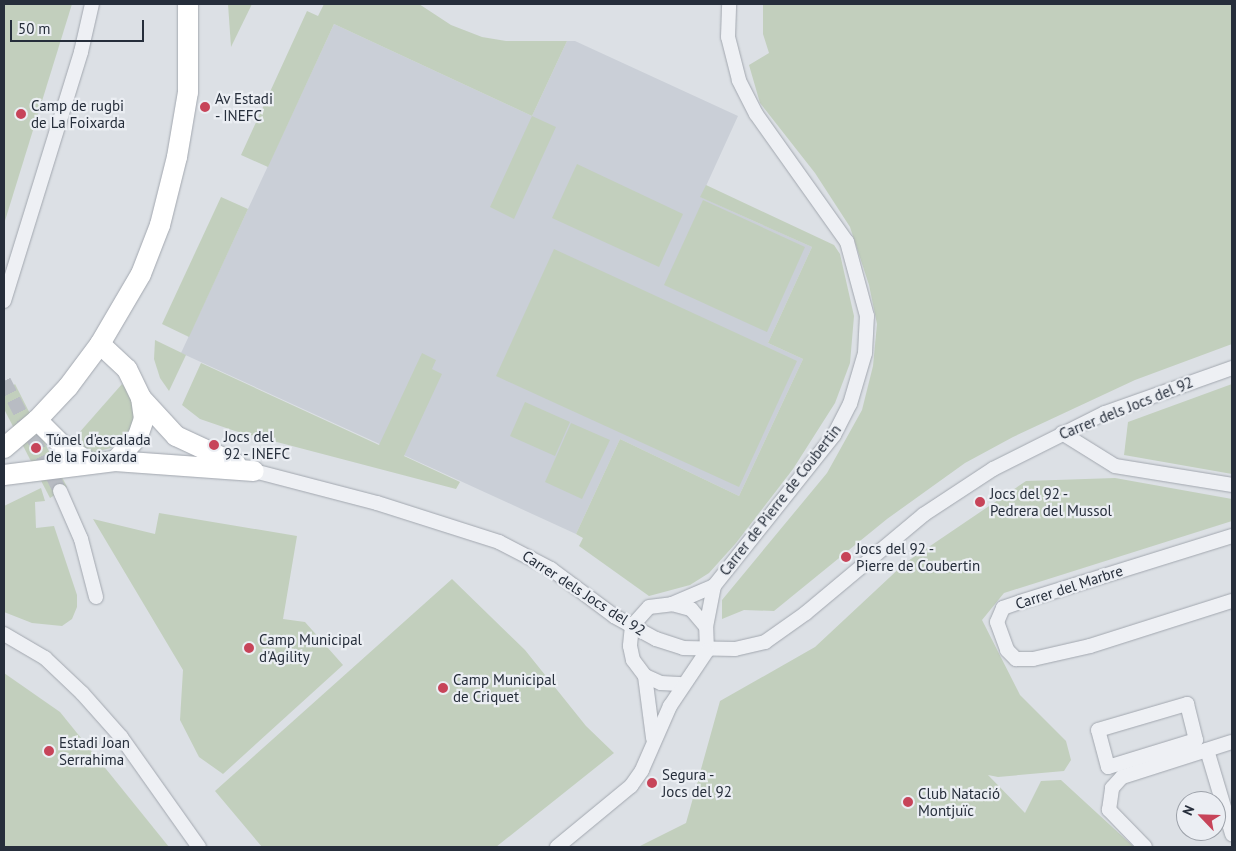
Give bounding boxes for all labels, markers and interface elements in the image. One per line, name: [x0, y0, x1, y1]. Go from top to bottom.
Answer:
scale bar: [12, 10, 146, 42]
text: 50 m: [18, 19, 51, 38]
place label: Av Estadi - INEFC: [215, 89, 273, 124]
place label: Camp de rugbi de La Foixarda: [31, 96, 125, 131]
marker: Av Estadi - INEFC: [199, 101, 211, 113]
marker: Camp de rugbi de La Foixarda: [15, 108, 27, 120]
street label: Carrer dels Jocs del 92: [1056, 373, 1196, 443]
street label: Carrer de Pierre de Coubertin: [715, 421, 845, 579]
place label: Jocs del 92 - INEFC: [224, 427, 293, 462]
place label: Túnel d'escalada de la Foixarda: [46, 430, 151, 465]
marker: Jocs del 92 - INEFC: [208, 439, 220, 451]
marker: Túnel d'escalada de la Foixarda: [30, 442, 42, 454]
place label: Jocs del 92 - Pedrera del Mussol: [990, 484, 1112, 519]
marker: Jocs del 92 - Pedrera del Mussol: [974, 496, 986, 508]
place label: Jocs del 92 - Pierre de Coubertin: [856, 539, 980, 574]
street label: Carrer dels Jocs del 92: [519, 547, 649, 639]
marker: Jocs del 92 - Pierre de Coubertin: [840, 551, 852, 563]
street label: Carrer del Marbre: [1013, 561, 1125, 613]
place label: Camp Municipal d'Agility: [259, 630, 362, 665]
marker: Camp Municipal d'Agility: [243, 642, 255, 654]
place label: Camp Municipal de Criquet: [453, 670, 556, 705]
marker: Camp Municipal de Criquet: [437, 682, 449, 694]
place label: Estadi Joan Serrahima: [59, 733, 130, 768]
marker: Estadi Joan Serrahima: [43, 745, 55, 757]
place label: Segura - Jocs del 92: [662, 765, 732, 800]
marker: Segura - Jocs del 92: [646, 777, 658, 789]
place label: Club Natació Montjuïc: [918, 784, 1000, 819]
north arrow: [1176, 791, 1226, 841]
marker: Club Natació Montjuïc: [902, 796, 914, 808]
text: N: [1178, 802, 1198, 818]

